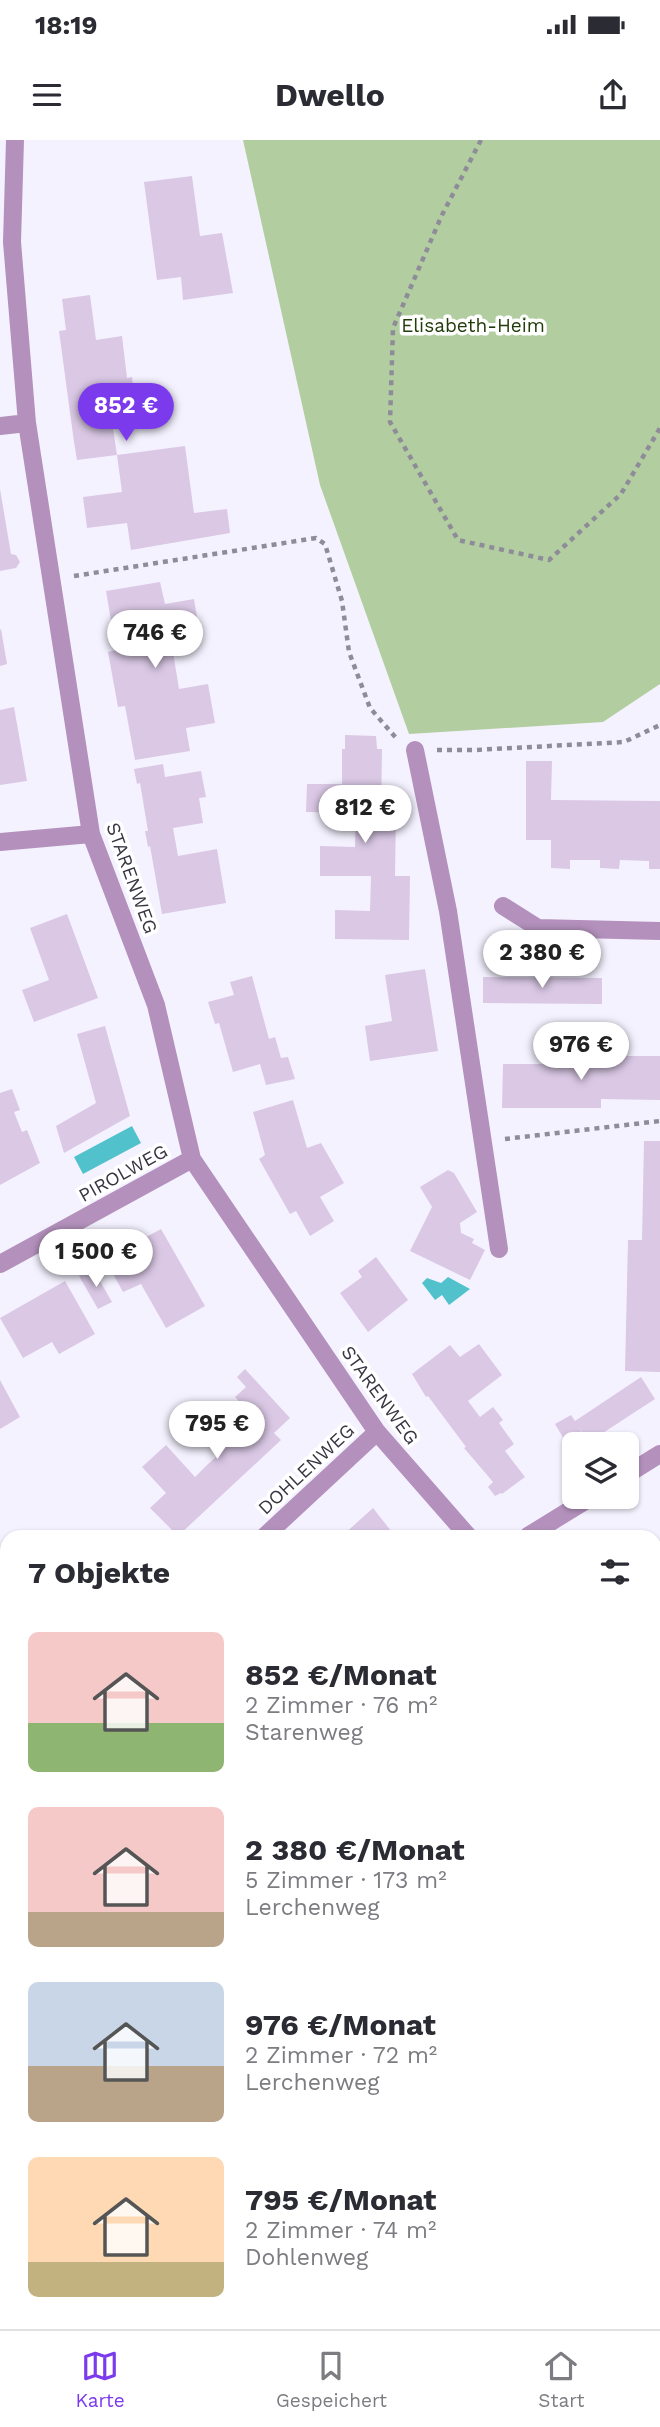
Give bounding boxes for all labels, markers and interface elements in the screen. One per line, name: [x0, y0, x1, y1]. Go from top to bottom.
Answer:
text: 18:19: [35, 10, 98, 40]
icon: menu: [28, 76, 66, 114]
text: Dwello: [275, 76, 385, 114]
icon: share: [594, 76, 632, 114]
park label: Elisabeth-Heim: [401, 314, 545, 337]
pin: 852 €: [77, 384, 175, 443]
text: 852 €: [94, 392, 158, 419]
pin: 746 €: [106, 610, 204, 670]
text: 746 €: [123, 619, 187, 646]
pin: 812 €: [316, 786, 414, 845]
text: 812 €: [335, 794, 395, 821]
street label: STARENWEG: [101, 819, 163, 937]
pin: 2 380 €: [477, 930, 607, 990]
text: 2 380 €: [499, 939, 585, 966]
pin: 976 €: [532, 1023, 630, 1082]
text: 976 €: [549, 1031, 613, 1058]
street label: PIROLWEG: [75, 1139, 171, 1207]
pin: 1 500 €: [31, 1230, 161, 1289]
text: 1 500 €: [55, 1238, 137, 1265]
street label: STARENWEG: [336, 1341, 424, 1449]
pin: 795 €: [168, 1402, 266, 1461]
text: 795 €: [185, 1410, 249, 1437]
street label: DOHLENWEG: [253, 1419, 359, 1519]
map controls: [562, 1432, 639, 1509]
button: layers: [562, 1432, 639, 1509]
icon: filters: [596, 1553, 634, 1591]
text: 7 Objekte: [28, 1555, 170, 1590]
text: 852 €/Monat: [245, 1657, 437, 1692]
icon: home: [84, 1660, 168, 1744]
text: 2 Zimmer · 76 m²: [245, 1692, 437, 1719]
text: Starenweg: [245, 1719, 363, 1746]
text: 2 380 €/Monat: [245, 1832, 465, 1867]
icon: home: [84, 1835, 168, 1919]
text: 5 Zimmer · 173 m²: [245, 1867, 447, 1894]
text: Lerchenweg: [245, 1894, 380, 1921]
text: 976 €/Monat: [245, 2007, 436, 2042]
icon: home: [84, 2010, 168, 2094]
text: 2 Zimmer · 72 m²: [245, 2042, 437, 2069]
text: Lerchenweg: [245, 2069, 380, 2096]
text: 795 €/Monat: [245, 2182, 436, 2217]
icon: home: [84, 2185, 168, 2269]
text: 2 Zimmer · 74 m²: [245, 2217, 436, 2244]
text: Dohlenweg: [245, 2244, 368, 2271]
tab: Karte: [76, 2347, 125, 2412]
tab: Gespeichert: [276, 2347, 387, 2412]
tab: Start: [538, 2347, 584, 2412]

